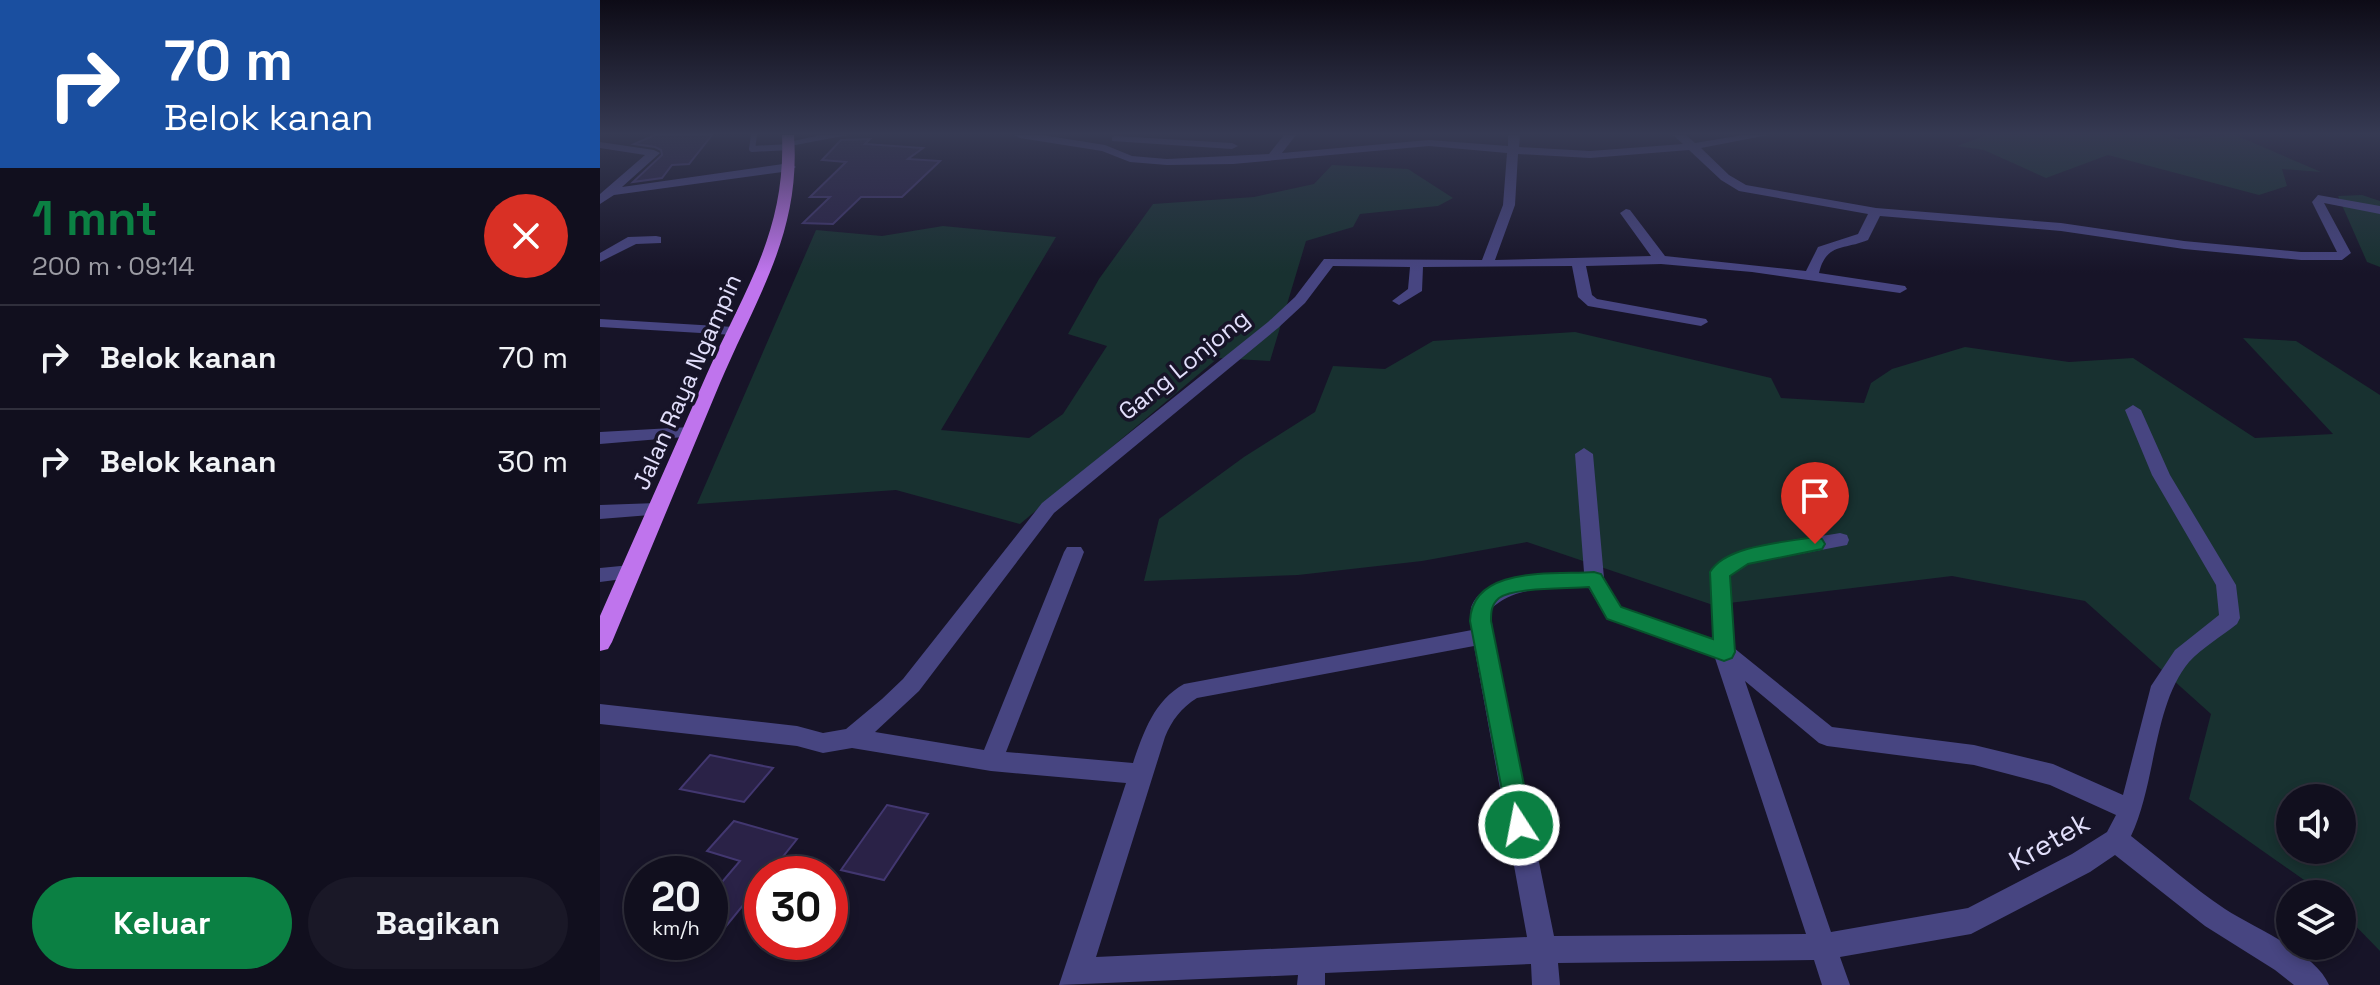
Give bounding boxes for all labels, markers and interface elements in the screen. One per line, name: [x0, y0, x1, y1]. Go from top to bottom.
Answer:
text: 70 m: [164, 25, 293, 96]
icon: right: [32, 32, 136, 136]
text: Belok kanan: [164, 95, 373, 141]
text: 1 mnt: [32, 188, 158, 249]
button: close: [484, 194, 568, 278]
text: 200 m · 09:14: [32, 249, 195, 283]
street label: Jalan Raya Ngampin: [625, 269, 748, 495]
street label: Gang Lonjong: [1112, 302, 1255, 427]
icon: right: [32, 335, 76, 379]
text: Belok kanan: [100, 338, 276, 377]
text: 70 m: [499, 338, 568, 377]
icon: right: [32, 439, 76, 483]
text: Belok kanan: [100, 442, 276, 481]
text: 30 m: [497, 442, 568, 481]
pin: [1781, 462, 1849, 544]
icon: arrive: [1793, 474, 1837, 518]
position arrow: [1477, 783, 1561, 867]
map controls: [2276, 784, 2356, 960]
button: sound: [2276, 784, 2356, 864]
street label: Kretek: [2002, 804, 2096, 878]
speed limit sign: 30: [744, 856, 848, 960]
text: 20: [651, 872, 701, 923]
button: Keluar: [32, 877, 292, 969]
button: Bagikan: [308, 877, 568, 969]
button: layers: [2276, 880, 2356, 960]
text: km/h: [652, 915, 700, 941]

